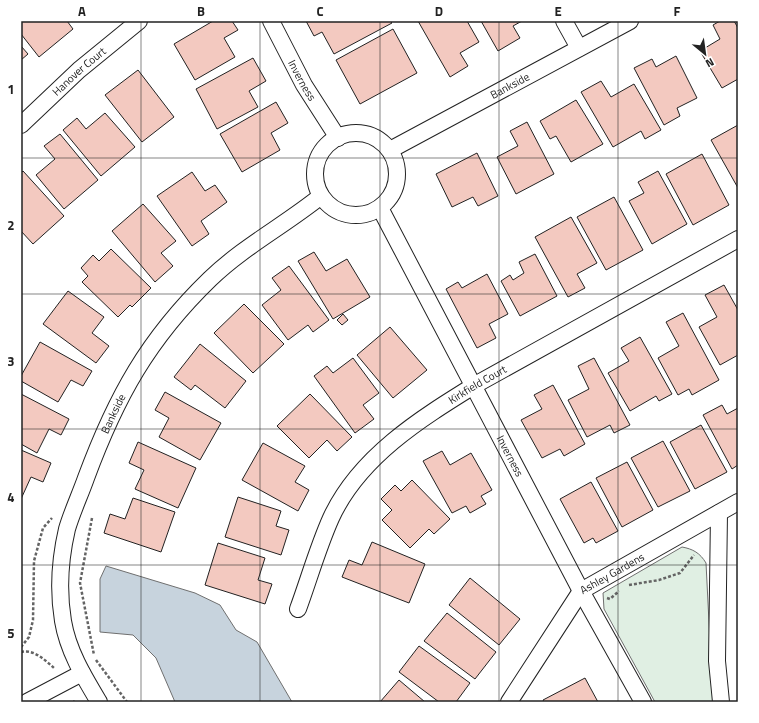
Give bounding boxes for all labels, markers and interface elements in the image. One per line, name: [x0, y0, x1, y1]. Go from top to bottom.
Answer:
text: A: [78, 1, 86, 21]
text: B: [197, 1, 205, 21]
text: C: [316, 1, 324, 21]
text: D: [435, 1, 443, 21]
text: E: [554, 1, 562, 21]
text: F: [674, 1, 681, 21]
north arrow: [685, 34, 725, 74]
street label: Hanover Court: [49, 43, 109, 99]
text: N: [703, 54, 717, 72]
street label: Inverness: [284, 57, 320, 104]
street label: Bankside: [487, 68, 533, 103]
text: 1: [7, 79, 15, 99]
text: 2: [7, 215, 15, 235]
text: 3: [7, 351, 15, 371]
street label: Kirkfield Court: [445, 361, 510, 408]
street label: Bankside: [97, 391, 130, 436]
street label: Inverness: [493, 432, 528, 480]
text: 4: [7, 487, 15, 507]
street label: Ashley Gardens: [577, 549, 647, 598]
text: 5: [7, 623, 15, 643]

